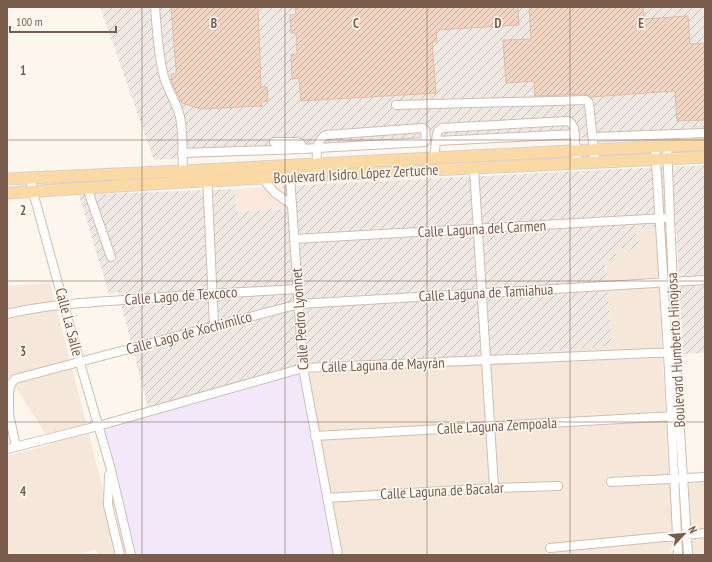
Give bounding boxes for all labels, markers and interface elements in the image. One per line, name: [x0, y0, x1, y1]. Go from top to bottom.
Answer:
scale bar: [10, 8, 116, 34]
text: 100 m: [16, 14, 43, 29]
text: B: [211, 15, 217, 32]
text: C: [353, 15, 359, 32]
text: D: [495, 15, 502, 32]
text: E: [638, 15, 644, 32]
text: 1: [20, 62, 26, 79]
street label: Boulevard Isidro López Zertuche: [273, 160, 439, 187]
text: 2: [20, 202, 26, 219]
street label: Calle Laguna del Carmen: [417, 216, 547, 241]
street label: Calle Pedro Lyonnet: [286, 267, 313, 371]
street label: Boulevard Humberto Hinojosa: [662, 272, 689, 428]
street label: Calle Laguna de Tamiahua: [418, 279, 554, 306]
street label: Calle Lago de Texcoco: [124, 282, 238, 309]
street label: Calle La Salle: [51, 286, 88, 358]
street label: Calle Lago de Xochimilco: [124, 307, 254, 358]
text: 3: [20, 343, 26, 360]
street label: Calle Laguna de Mayrán: [321, 353, 445, 376]
street label: Calle Laguna Zempoala: [437, 413, 557, 438]
street label: Calle Laguna de Bacalar: [380, 478, 505, 503]
text: 4: [20, 483, 27, 500]
north arrow: [664, 514, 704, 554]
text: N: [685, 524, 701, 535]

